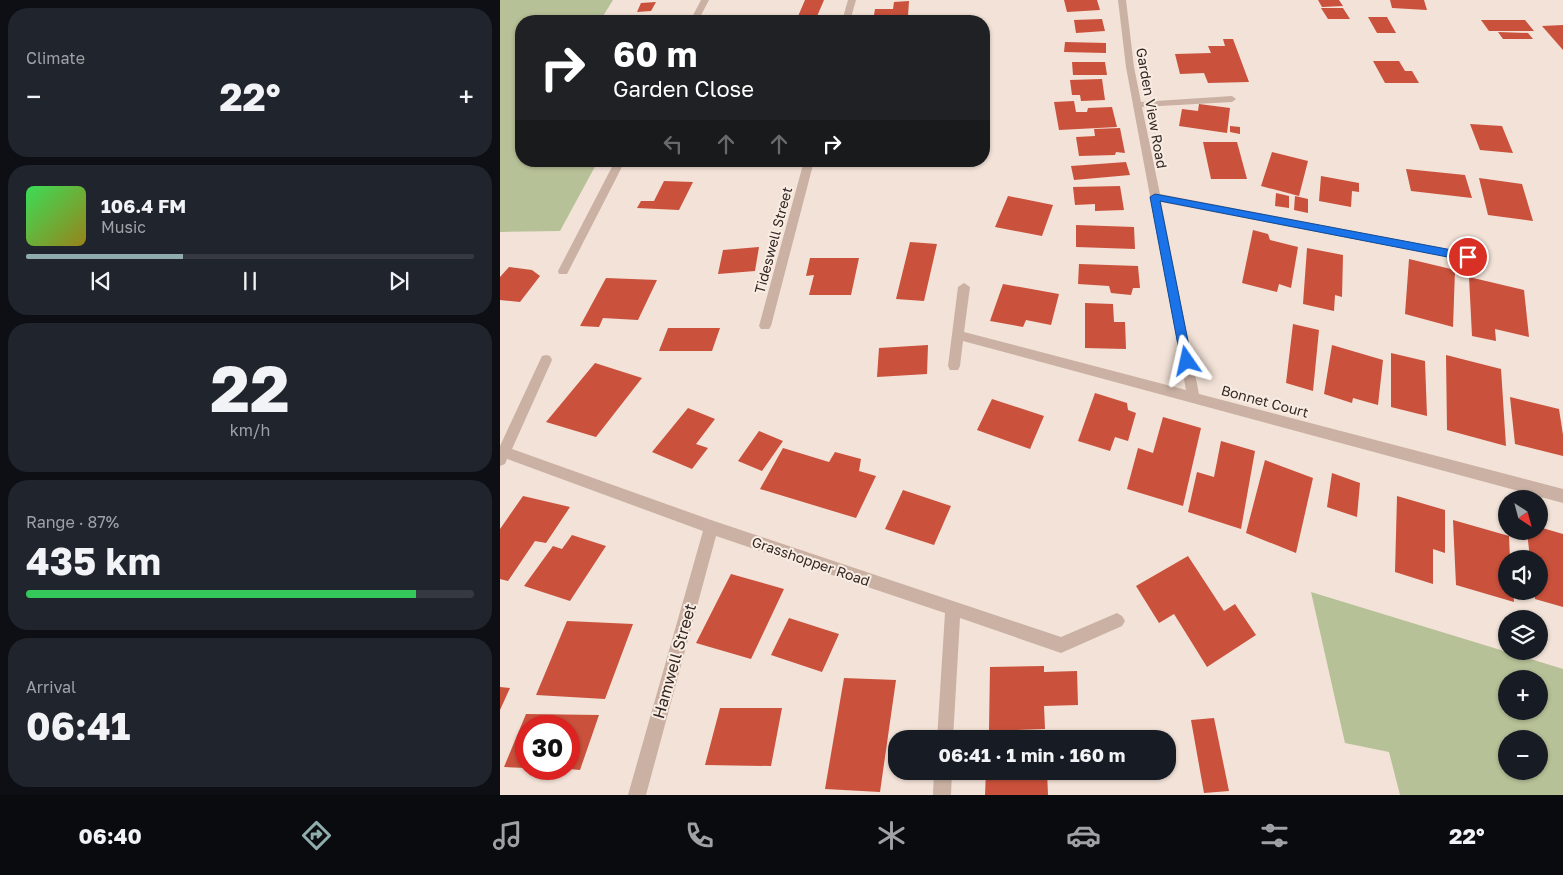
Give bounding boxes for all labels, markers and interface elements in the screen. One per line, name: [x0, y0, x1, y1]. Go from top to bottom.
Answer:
text: 60 m: [613, 33, 697, 75]
icon: right: [530, 35, 595, 100]
street label: Garden View Road: [1133, 46, 1171, 170]
text: Climate: [26, 48, 85, 68]
text: 22°: [219, 74, 281, 119]
text: Garden Close: [613, 75, 754, 102]
text: −: [26, 80, 41, 113]
text: +: [459, 80, 474, 113]
icon: left: [659, 130, 687, 158]
icon: ahead: [712, 130, 740, 158]
icon: ahead: [765, 130, 793, 158]
icon: right: [818, 130, 846, 158]
street label: Tideswell Street: [751, 185, 795, 295]
text: 106.4 FM: [101, 194, 186, 217]
text: Music: [101, 217, 146, 237]
pin: [1447, 236, 1489, 278]
icon: arrive: [1454, 243, 1482, 271]
icon: previous: [87, 267, 115, 295]
icon: pause: [236, 267, 264, 295]
icon: next: [385, 267, 413, 295]
position arrow: [1160, 334, 1212, 386]
text: 22: [210, 348, 290, 426]
street label: Bonnet Court: [1219, 381, 1311, 421]
text: km/h: [230, 420, 270, 440]
north arrow: [1498, 490, 1548, 540]
map controls: [1498, 490, 1548, 780]
text: Range · 87%: [26, 512, 119, 532]
street label: Grasshopper Road: [750, 533, 872, 589]
text: 435 km: [26, 538, 161, 583]
button: sound: [1498, 550, 1548, 600]
street label: Hamwell Street: [648, 601, 700, 721]
button: layers: [1498, 610, 1548, 660]
button: +: [1498, 670, 1548, 720]
text: Arrival: [26, 677, 76, 697]
text: 06:41: [26, 703, 130, 748]
speed limit sign: 30: [515, 715, 580, 780]
button: −: [1498, 730, 1548, 780]
text: 06:41 · 1 min · 160 m: [939, 743, 1125, 766]
icon: directions: [299, 818, 334, 853]
icon: music: [490, 818, 525, 853]
icon: phone: [682, 818, 717, 853]
icon: climate: [874, 818, 909, 853]
icon: car: [1066, 818, 1101, 853]
icon: filters: [1257, 818, 1292, 853]
text: 06:40: [78, 822, 142, 849]
text: 22°: [1449, 822, 1485, 849]

